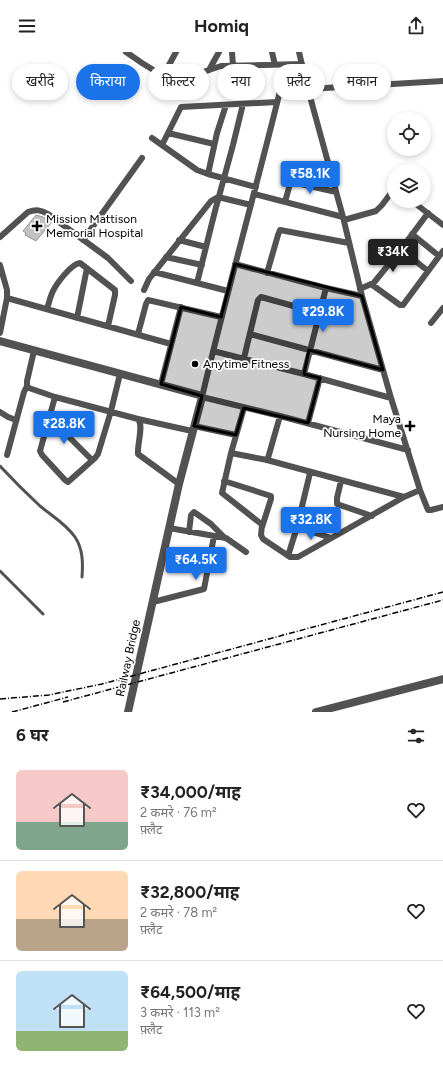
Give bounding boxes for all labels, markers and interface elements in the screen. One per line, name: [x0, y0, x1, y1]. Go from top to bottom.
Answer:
icon: menu: [16, 15, 38, 37]
text: Homiq: [194, 15, 249, 37]
icon: share: [405, 15, 427, 37]
chip: खरीदें: [12, 64, 68, 100]
chip: किराया: [76, 64, 140, 100]
chip: फ़िल्टर: [148, 64, 209, 100]
chip: नया: [217, 64, 265, 100]
chip: फ़्लैट: [273, 64, 325, 100]
chip: मकान: [333, 64, 391, 100]
map controls: [387, 112, 431, 208]
button: locate: [387, 112, 431, 156]
pin: ₹58.1K: [277, 161, 343, 195]
button: layers: [387, 164, 431, 208]
text: ₹58.1K: [290, 166, 330, 181]
place label: Mission Mattison Memorial Hospital: [46, 212, 143, 240]
marker: Mission Mattison Memorial Hospital: [31, 220, 43, 232]
pin: ₹34K: [369, 239, 417, 273]
text: ₹34K: [377, 244, 409, 259]
pin: ₹29.8K: [290, 299, 356, 333]
text: ₹29.8K: [302, 304, 344, 319]
place label: Anytime Fitness: [203, 357, 290, 371]
marker: Anytime Fitness: [190, 359, 200, 369]
pin: ₹28.8K: [31, 411, 97, 445]
place label: Maya Nursing Home: [323, 412, 401, 440]
text: ₹28.8K: [42, 416, 86, 431]
marker: Maya Nursing Home: [404, 420, 416, 432]
pin: ₹32.8K: [278, 507, 344, 541]
text: ₹32.8K: [290, 512, 332, 527]
pin: ₹64.5K: [163, 547, 229, 581]
text: ₹64.5K: [174, 552, 218, 567]
street label: Railway Bridge: [113, 618, 143, 698]
text: 6 घर: [16, 725, 48, 745]
icon: filters: [405, 725, 427, 747]
text: ₹34,000/माह: [140, 782, 241, 802]
icon: home: [48, 786, 96, 834]
icon: heart: [405, 799, 427, 821]
text: 2 कमरे · 76 m²: [140, 805, 217, 820]
text: फ़्लैट: [140, 822, 163, 837]
text: ₹32,800/माह: [140, 882, 239, 902]
icon: home: [48, 887, 96, 935]
icon: heart: [405, 900, 427, 922]
text: 2 कमरे · 78 m²: [140, 905, 217, 920]
text: फ़्लैट: [140, 922, 163, 937]
text: ₹64,500/माह: [140, 982, 240, 1002]
icon: home: [48, 987, 96, 1035]
icon: heart: [405, 1000, 427, 1022]
text: 3 कमरे · 113 m²: [140, 1005, 220, 1020]
text: फ़्लैट: [140, 1022, 163, 1037]

